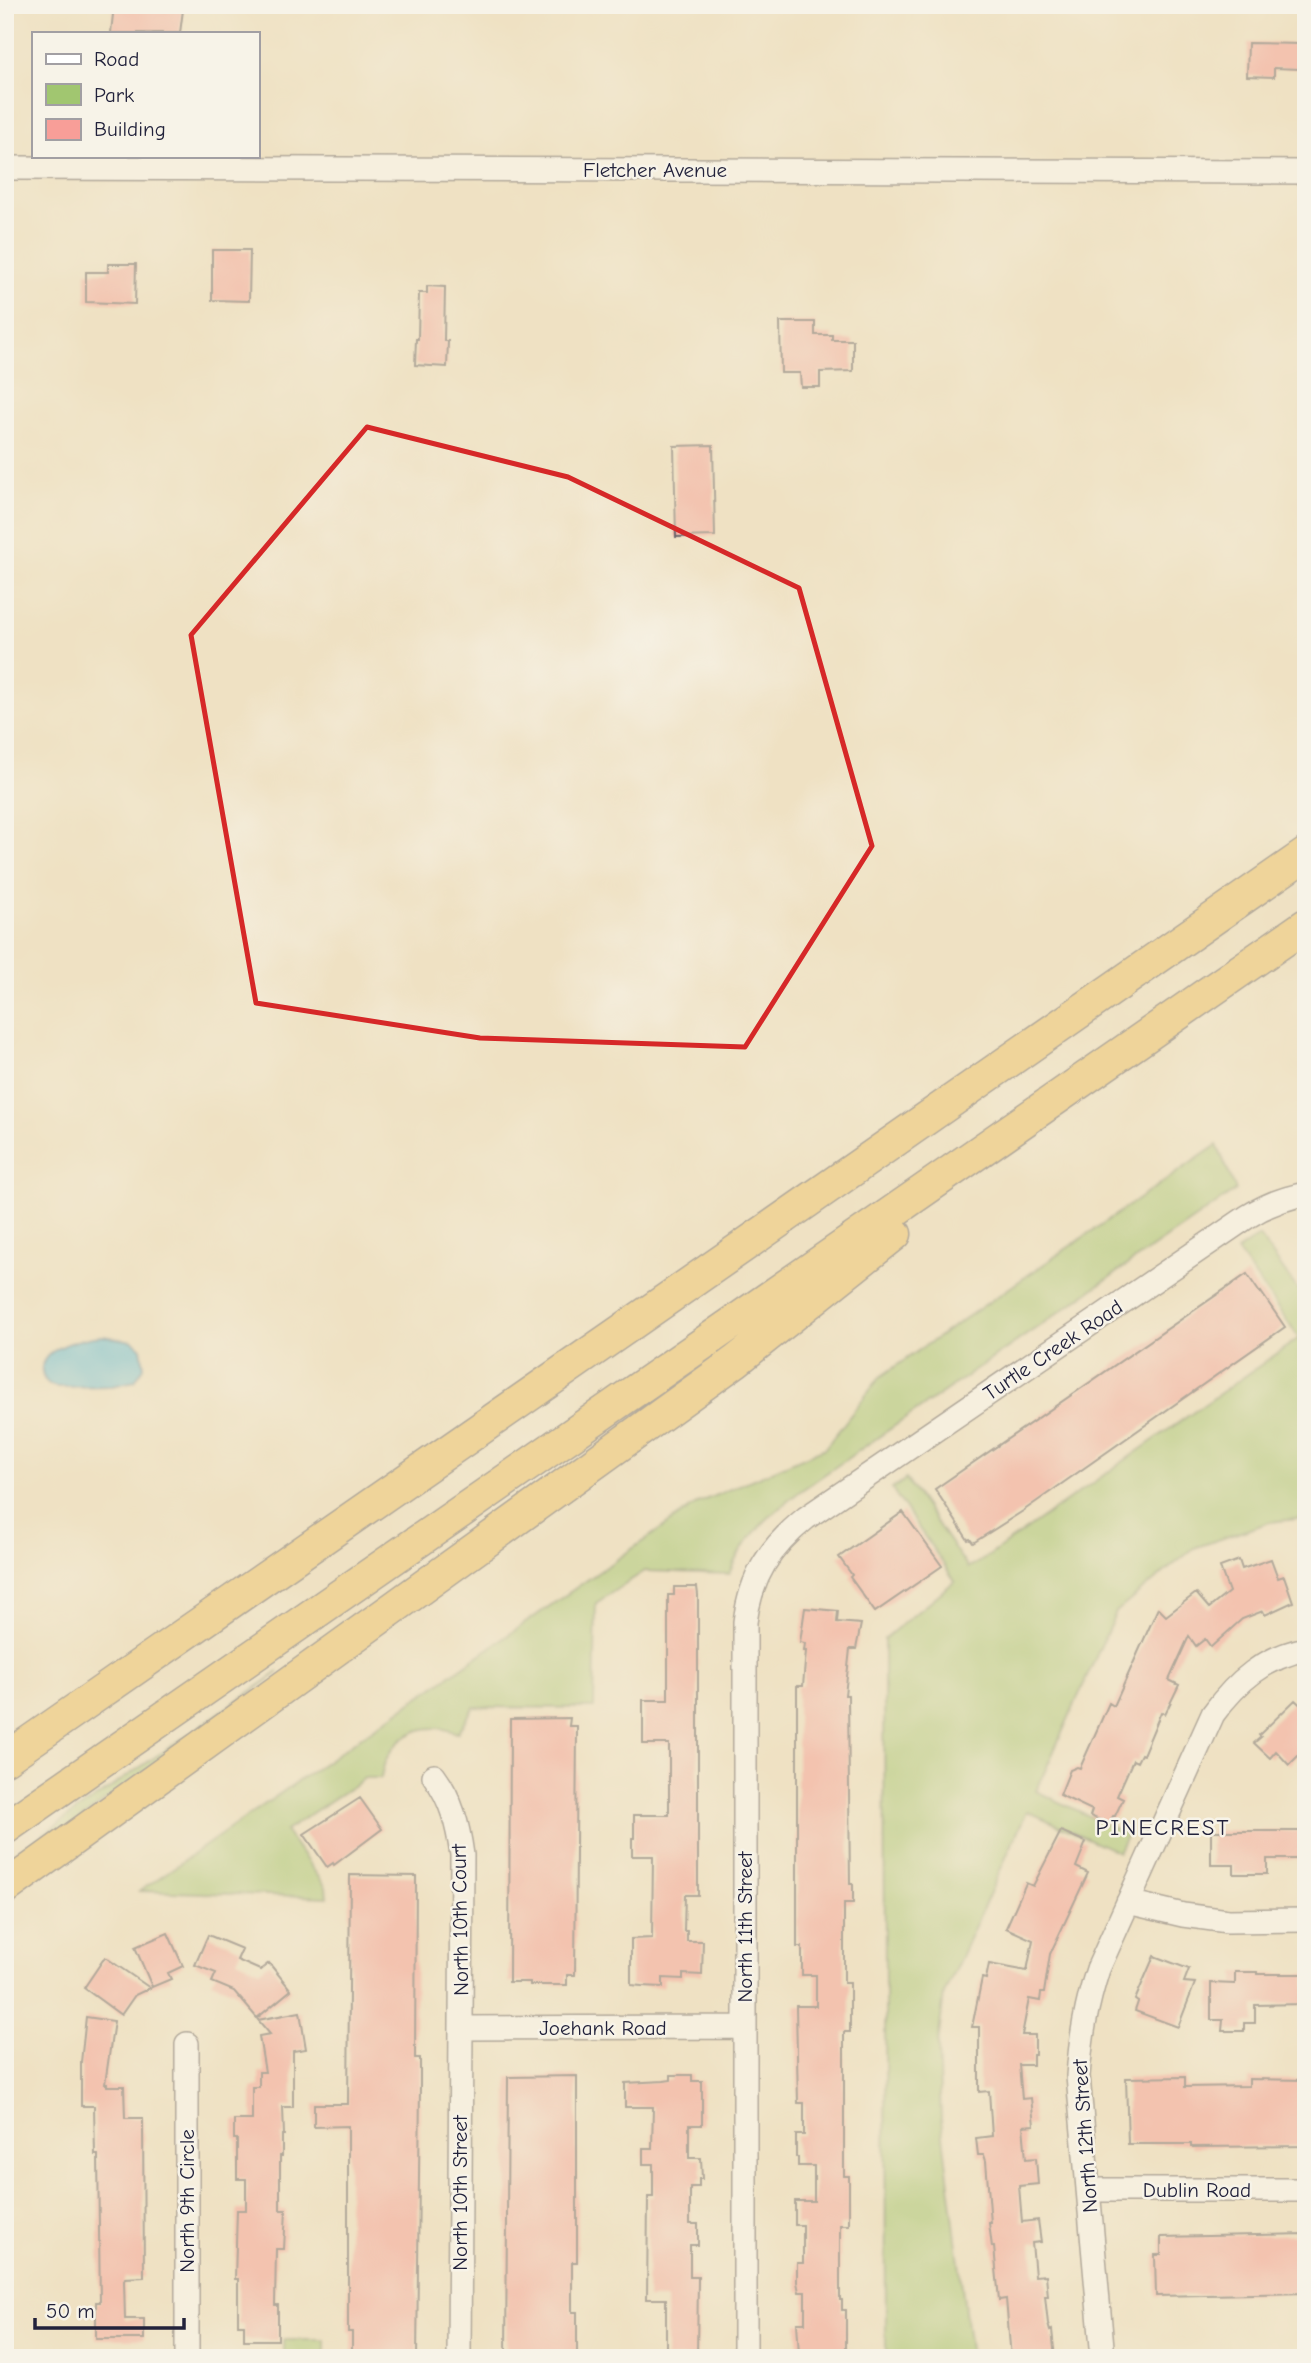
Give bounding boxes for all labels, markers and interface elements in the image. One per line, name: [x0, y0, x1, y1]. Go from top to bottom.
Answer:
legend: [32, 32, 259, 158]
text: Road: [94, 47, 139, 71]
text: Park: [94, 83, 134, 107]
text: Building: [94, 117, 166, 141]
street label: Fletcher Avenue: [583, 158, 727, 182]
street label: Turtle Creek Road: [979, 1295, 1127, 1405]
district label: PINECREST: [1095, 1814, 1231, 1841]
street label: North 10th Court: [447, 1843, 473, 1996]
street label: North 11th Street: [733, 1850, 757, 2003]
street label: Joehank Road: [539, 2016, 667, 2040]
street label: North 12th Street: [1068, 2058, 1102, 2214]
street label: North 10th Street: [448, 2114, 472, 2271]
street label: North 9th Circle: [175, 2129, 199, 2273]
street label: Dublin Road: [1143, 2178, 1251, 2202]
scale bar: [35, 2286, 184, 2330]
text: 50 m: [46, 2299, 95, 2323]

